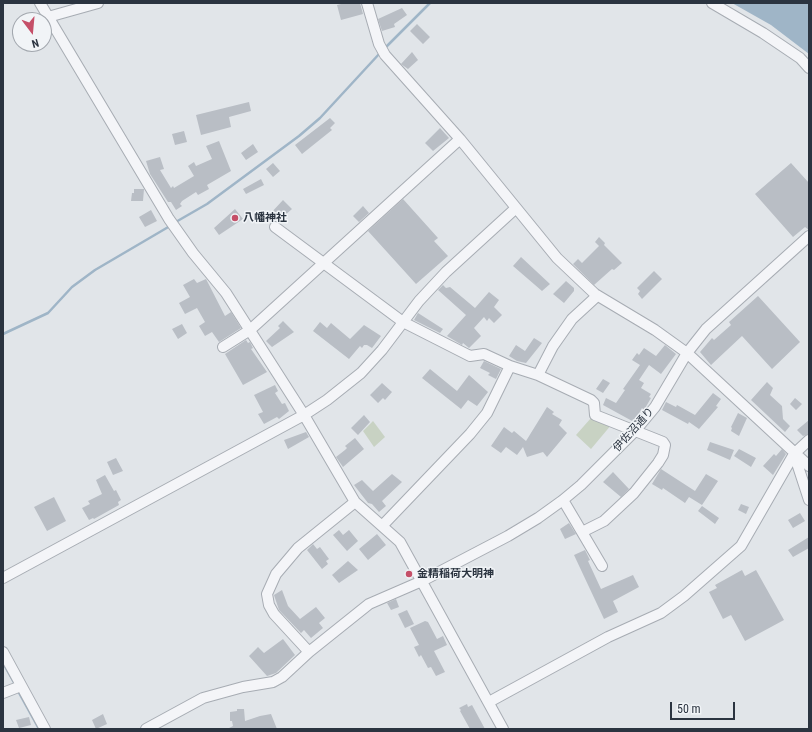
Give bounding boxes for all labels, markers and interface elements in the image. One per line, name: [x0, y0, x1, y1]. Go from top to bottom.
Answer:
north arrow: [12, 12, 52, 52]
text: N: [30, 36, 40, 50]
place label: 八幡神社: [243, 211, 287, 225]
marker: 八幡神社: [230, 213, 240, 223]
street label: 伊佐沼通り: [611, 405, 657, 455]
place label: 金精稲荷大明神: [417, 567, 494, 581]
marker: 金精稲荷大明神: [404, 569, 414, 579]
scale bar: [672, 694, 737, 720]
text: 50 m: [677, 702, 701, 716]

